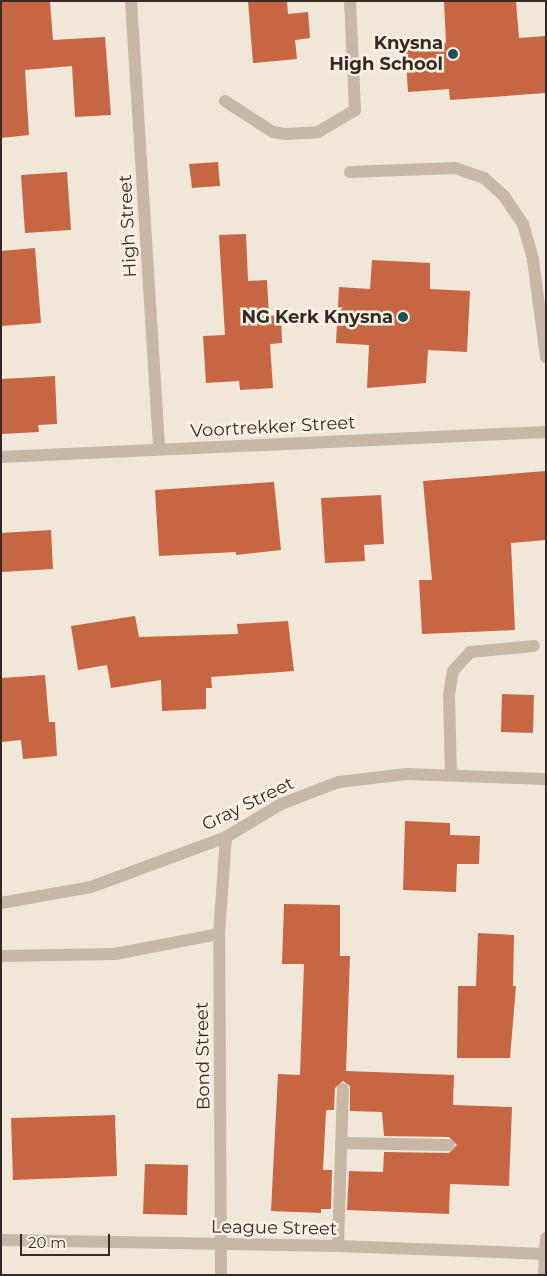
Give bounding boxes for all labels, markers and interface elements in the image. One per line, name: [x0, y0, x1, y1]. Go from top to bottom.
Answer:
place label: Knysna High School: [329, 33, 443, 76]
marker: Knysna High School: [447, 48, 459, 60]
street label: High Street: [115, 174, 141, 278]
place label: NG Kerk Knysna: [241, 306, 393, 328]
marker: NG Kerk Knysna: [397, 311, 409, 323]
street label: Voortrekker Street: [190, 412, 356, 442]
street label: Gray Street: [199, 772, 297, 836]
street label: Bond Street: [191, 1002, 215, 1110]
street label: League Street: [211, 1216, 337, 1240]
scale bar: [22, 1224, 112, 1256]
text: 20 m: [28, 1233, 66, 1252]

